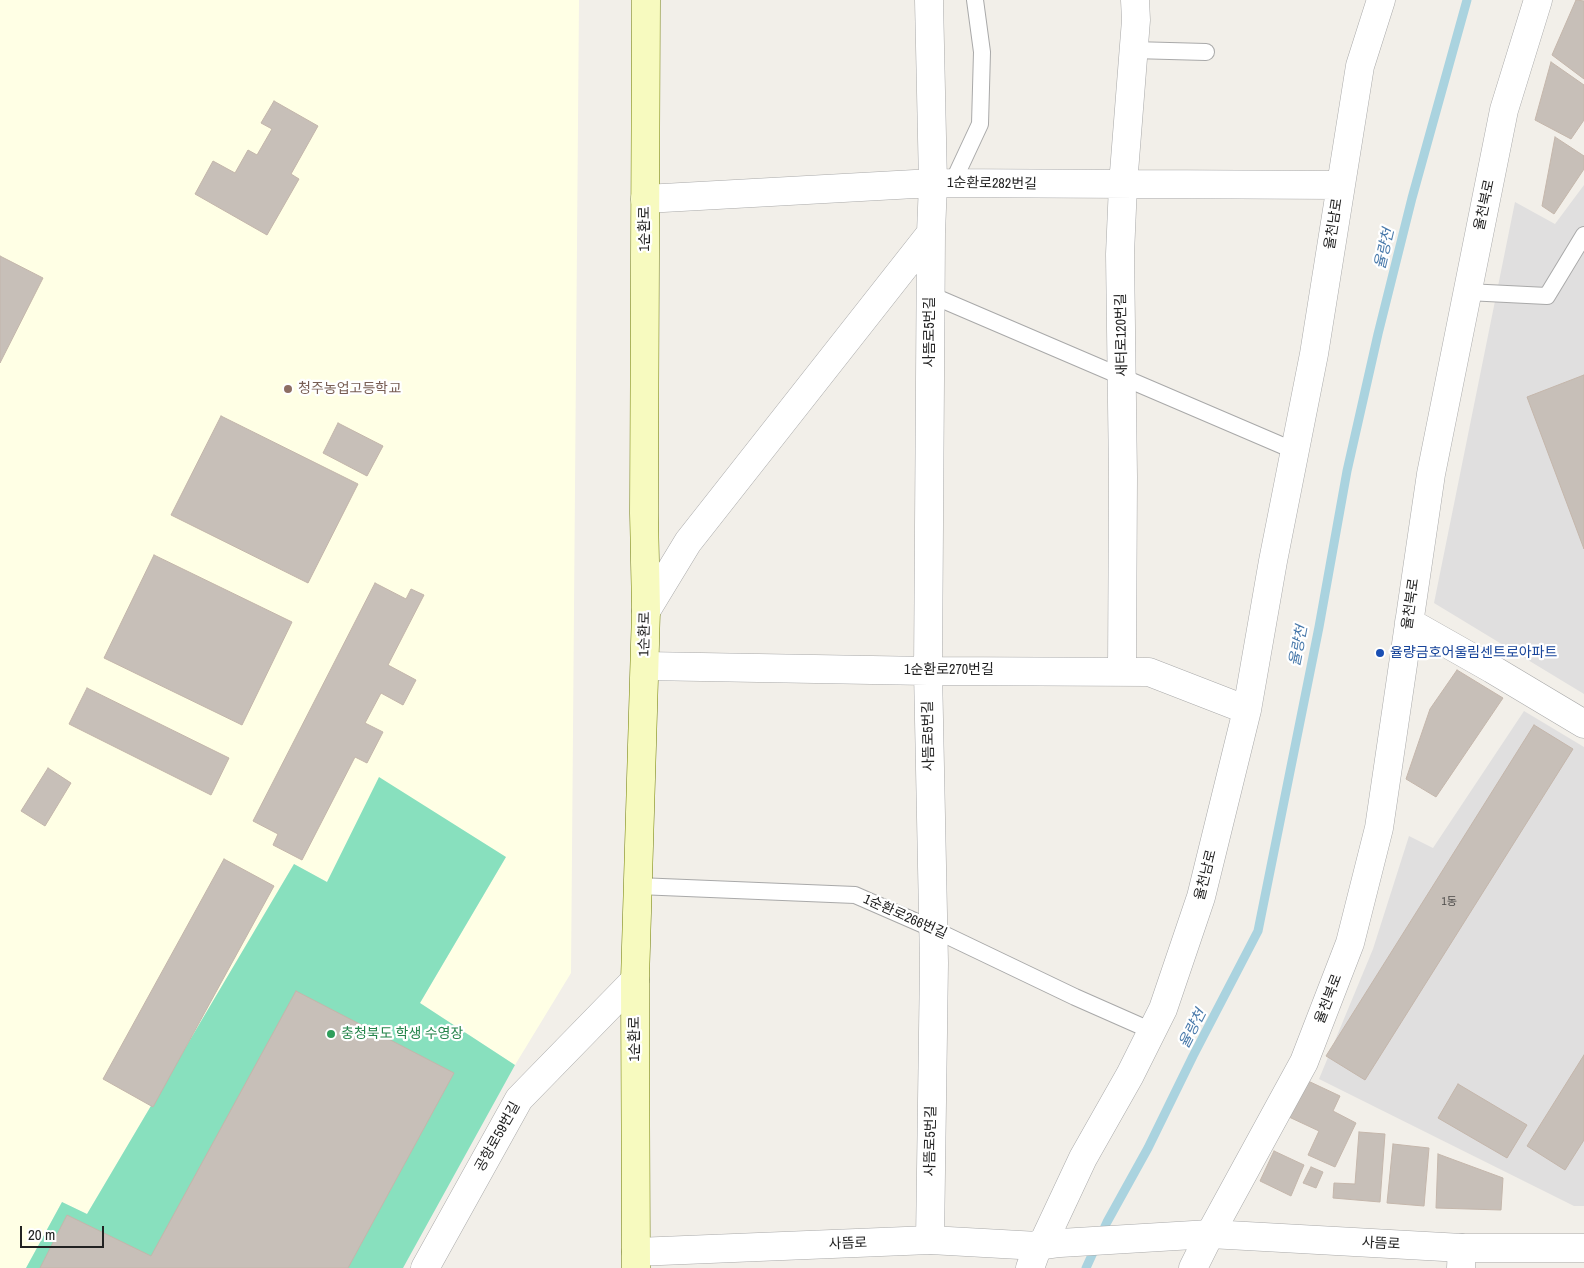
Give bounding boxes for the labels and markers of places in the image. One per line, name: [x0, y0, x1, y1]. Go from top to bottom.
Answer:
place label: 청주농업고등학교: [298, 381, 401, 397]
marker: 청주농업고등학교: [282, 383, 294, 395]
place label: 율량금호어울림센트로아파트: [1390, 645, 1557, 661]
marker: 율량금호어울림센트로아파트: [1374, 647, 1386, 659]
place label: 충청북도 학생 수영장: [341, 1026, 463, 1042]
marker: 충청북도 학생 수영장: [325, 1028, 337, 1040]

